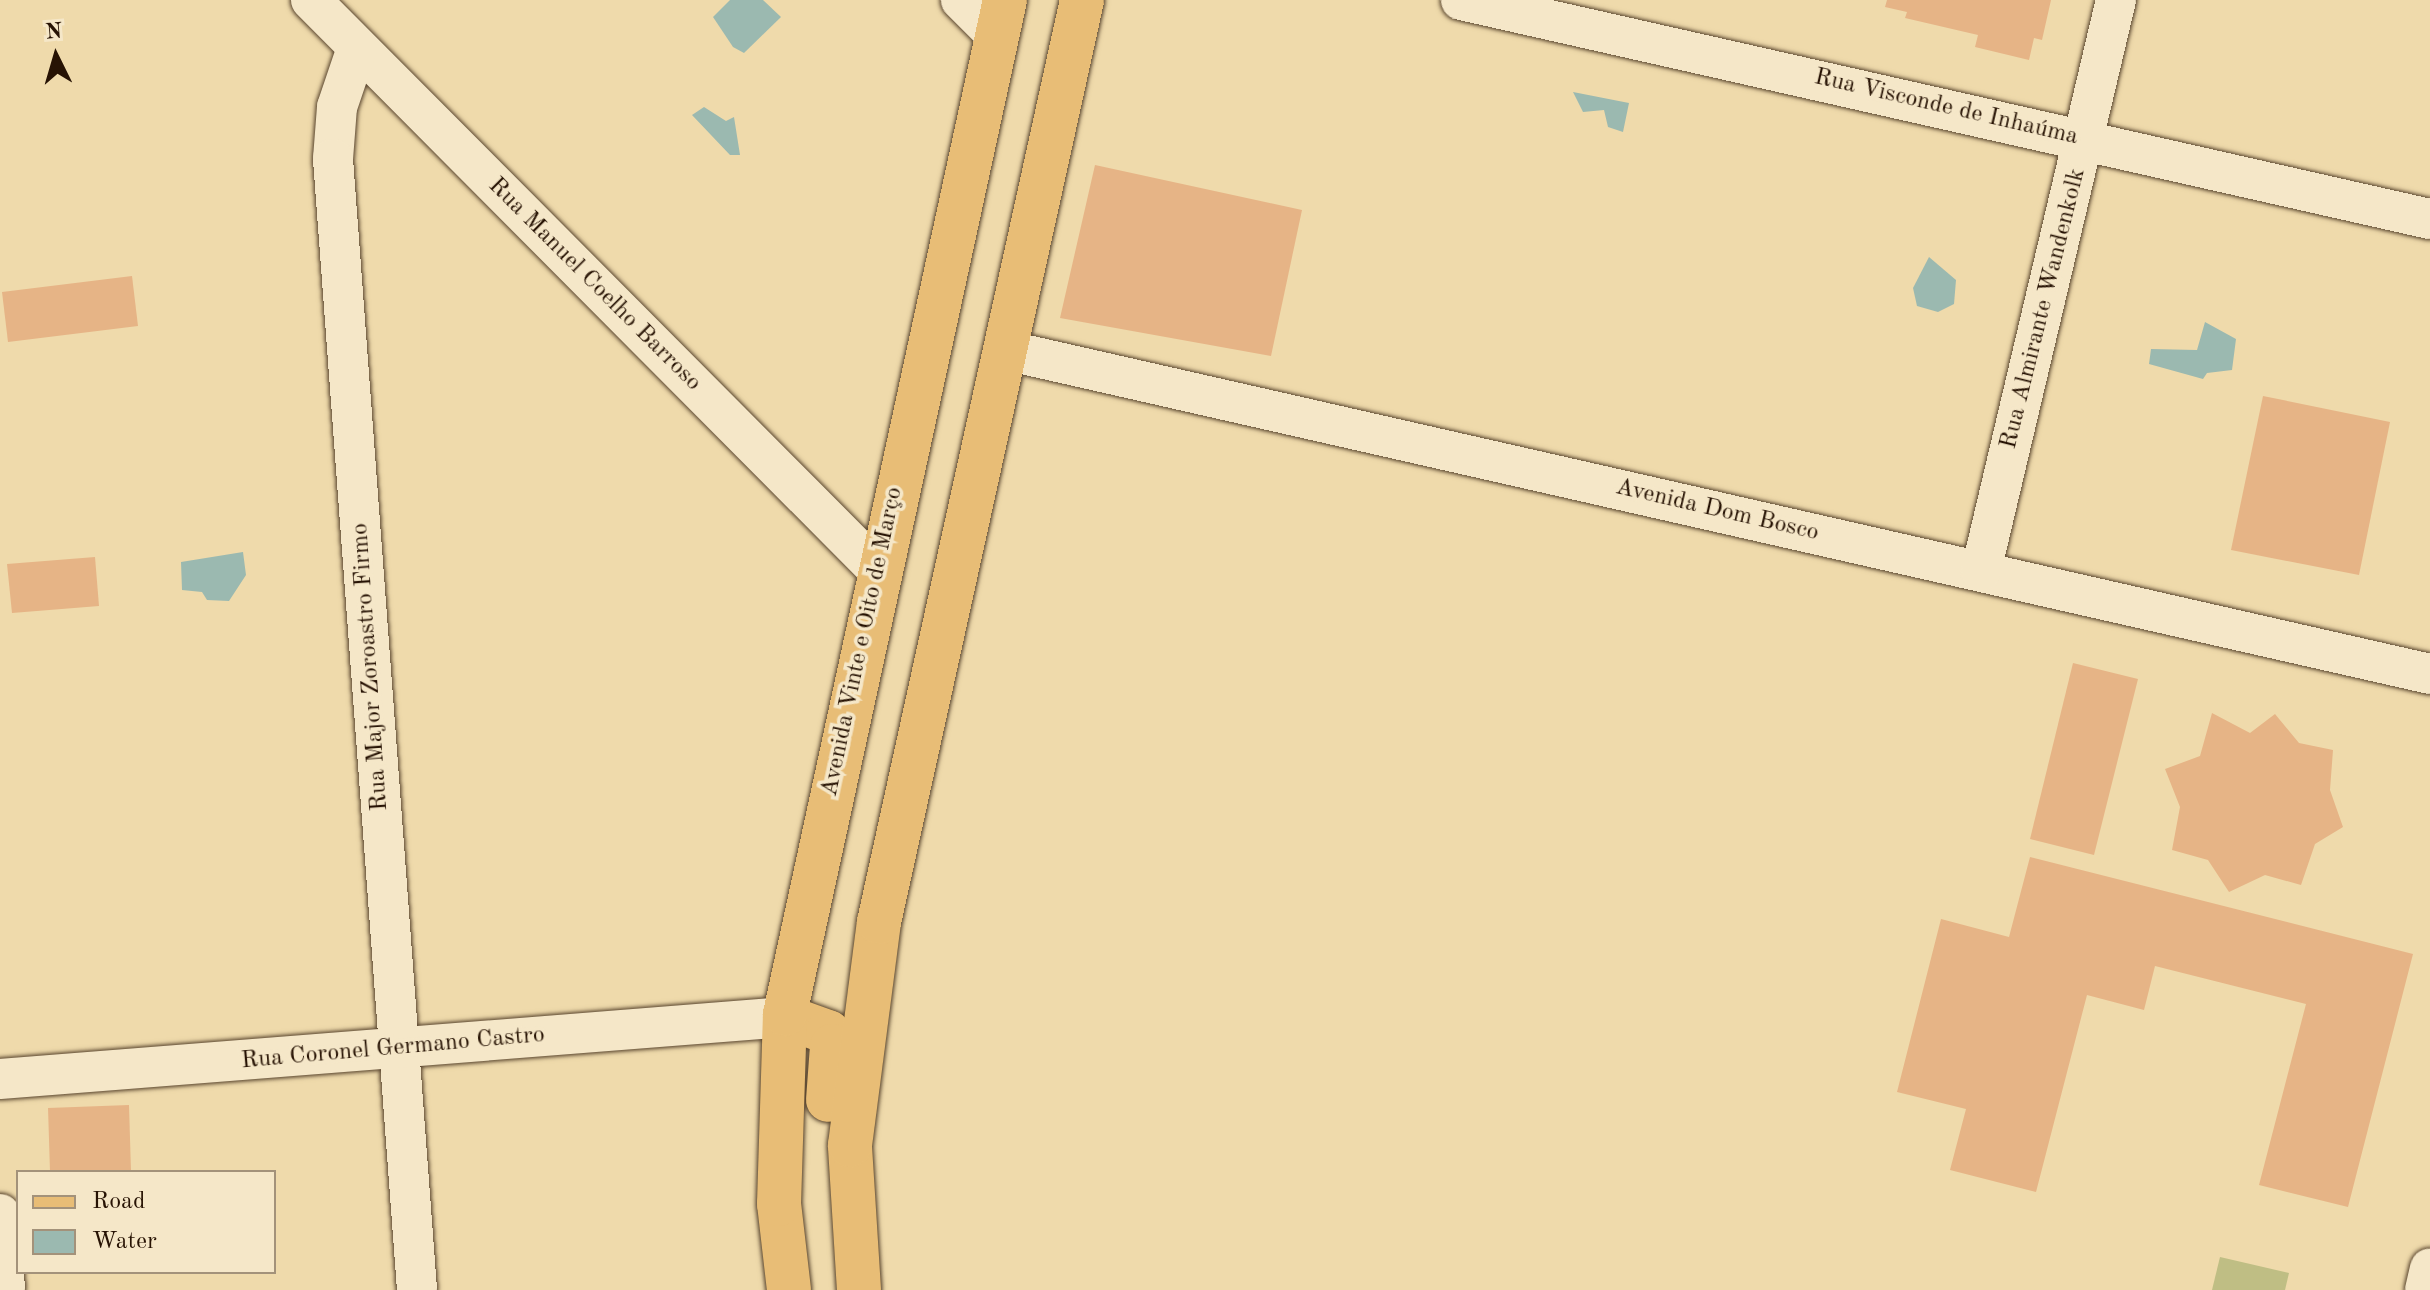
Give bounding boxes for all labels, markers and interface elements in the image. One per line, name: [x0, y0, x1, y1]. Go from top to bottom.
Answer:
north arrow: [16, 16, 96, 96]
text: N: [45, 20, 63, 44]
street label: Rua Visconde de Inhaúma: [1811, 64, 2081, 152]
street label: Rua Almirante Wandenkolk: [1995, 166, 2093, 452]
street label: Rua Manuel Coelho Barroso: [481, 172, 707, 398]
street label: Avenida Dom Bosco: [1613, 474, 1821, 548]
street label: Avenida Vinte e Oito de Março: [816, 485, 910, 799]
street label: Rua Major Zoroastro Firmo: [347, 522, 395, 812]
street label: Rua Coronel Germano Castro: [240, 1021, 546, 1077]
legend: [16, 1170, 276, 1274]
text: Road: [92, 1190, 145, 1214]
text: Water: [92, 1230, 157, 1254]

